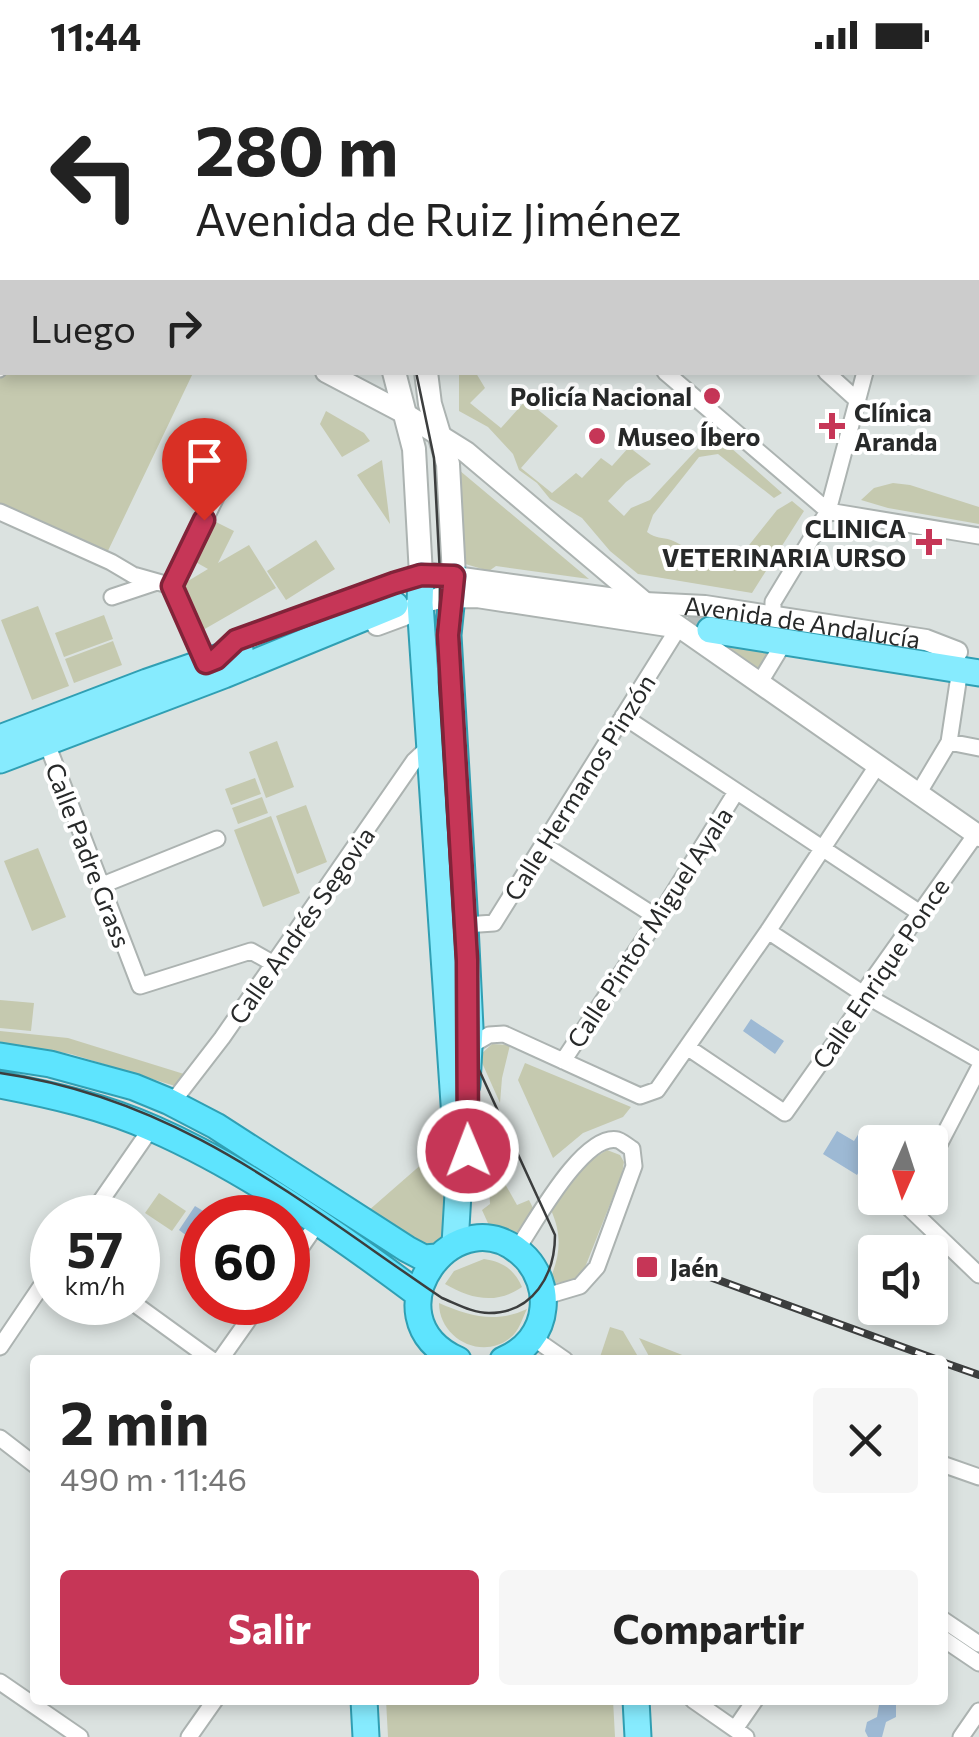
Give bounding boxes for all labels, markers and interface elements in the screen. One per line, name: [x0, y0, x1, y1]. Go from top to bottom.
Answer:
text: 11:44: [50, 12, 141, 59]
text: 280 m: [195, 105, 399, 190]
icon: left: [30, 110, 160, 240]
text: Avenida de Ruiz Jiménez: [195, 190, 681, 245]
icon: right: [156, 300, 211, 355]
text: Luego: [30, 304, 136, 351]
place label: Policía Nacional: [510, 381, 692, 411]
marker: Policía Nacional: [701, 385, 723, 407]
place label: Clínica Aranda: [854, 397, 937, 456]
marker: Clínica Aranda: [819, 413, 845, 439]
pin: [162, 418, 247, 521]
place label: Museo Íbero: [617, 421, 761, 451]
marker: Museo Íbero: [586, 425, 608, 447]
icon: arrive: [177, 433, 232, 488]
place label: CLINICA VETERINARIA URSO: [662, 513, 906, 572]
marker: CLINICA VETERINARIA URSO: [916, 529, 942, 555]
street label: Avenida de Andalucía: [683, 590, 923, 654]
street label: Calle Hermanos Pinzón: [497, 668, 661, 906]
street label: Calle Padre Grass: [40, 758, 138, 952]
street label: Calle Pintor Miguel Ayala: [560, 801, 738, 1053]
street label: Calle Andrés Segovia: [222, 821, 380, 1029]
street label: Calle Enrique Ponce: [805, 872, 955, 1074]
position arrow: [416, 1099, 520, 1203]
north arrow: [858, 1125, 948, 1215]
map controls: [858, 1125, 948, 1325]
speed limit sign: 60: [180, 1195, 310, 1325]
text: 57: [67, 1217, 123, 1278]
button: sound: [858, 1235, 948, 1325]
place label: Jaén: [670, 1252, 719, 1282]
marker: Jaén: [634, 1254, 660, 1280]
text: km/h: [65, 1270, 125, 1300]
text: 2 min: [60, 1384, 209, 1457]
button: close: [813, 1388, 918, 1493]
text: 490 m · 11:46: [60, 1458, 247, 1498]
button: Salir: [60, 1570, 479, 1685]
button: Compartir: [499, 1570, 918, 1685]

